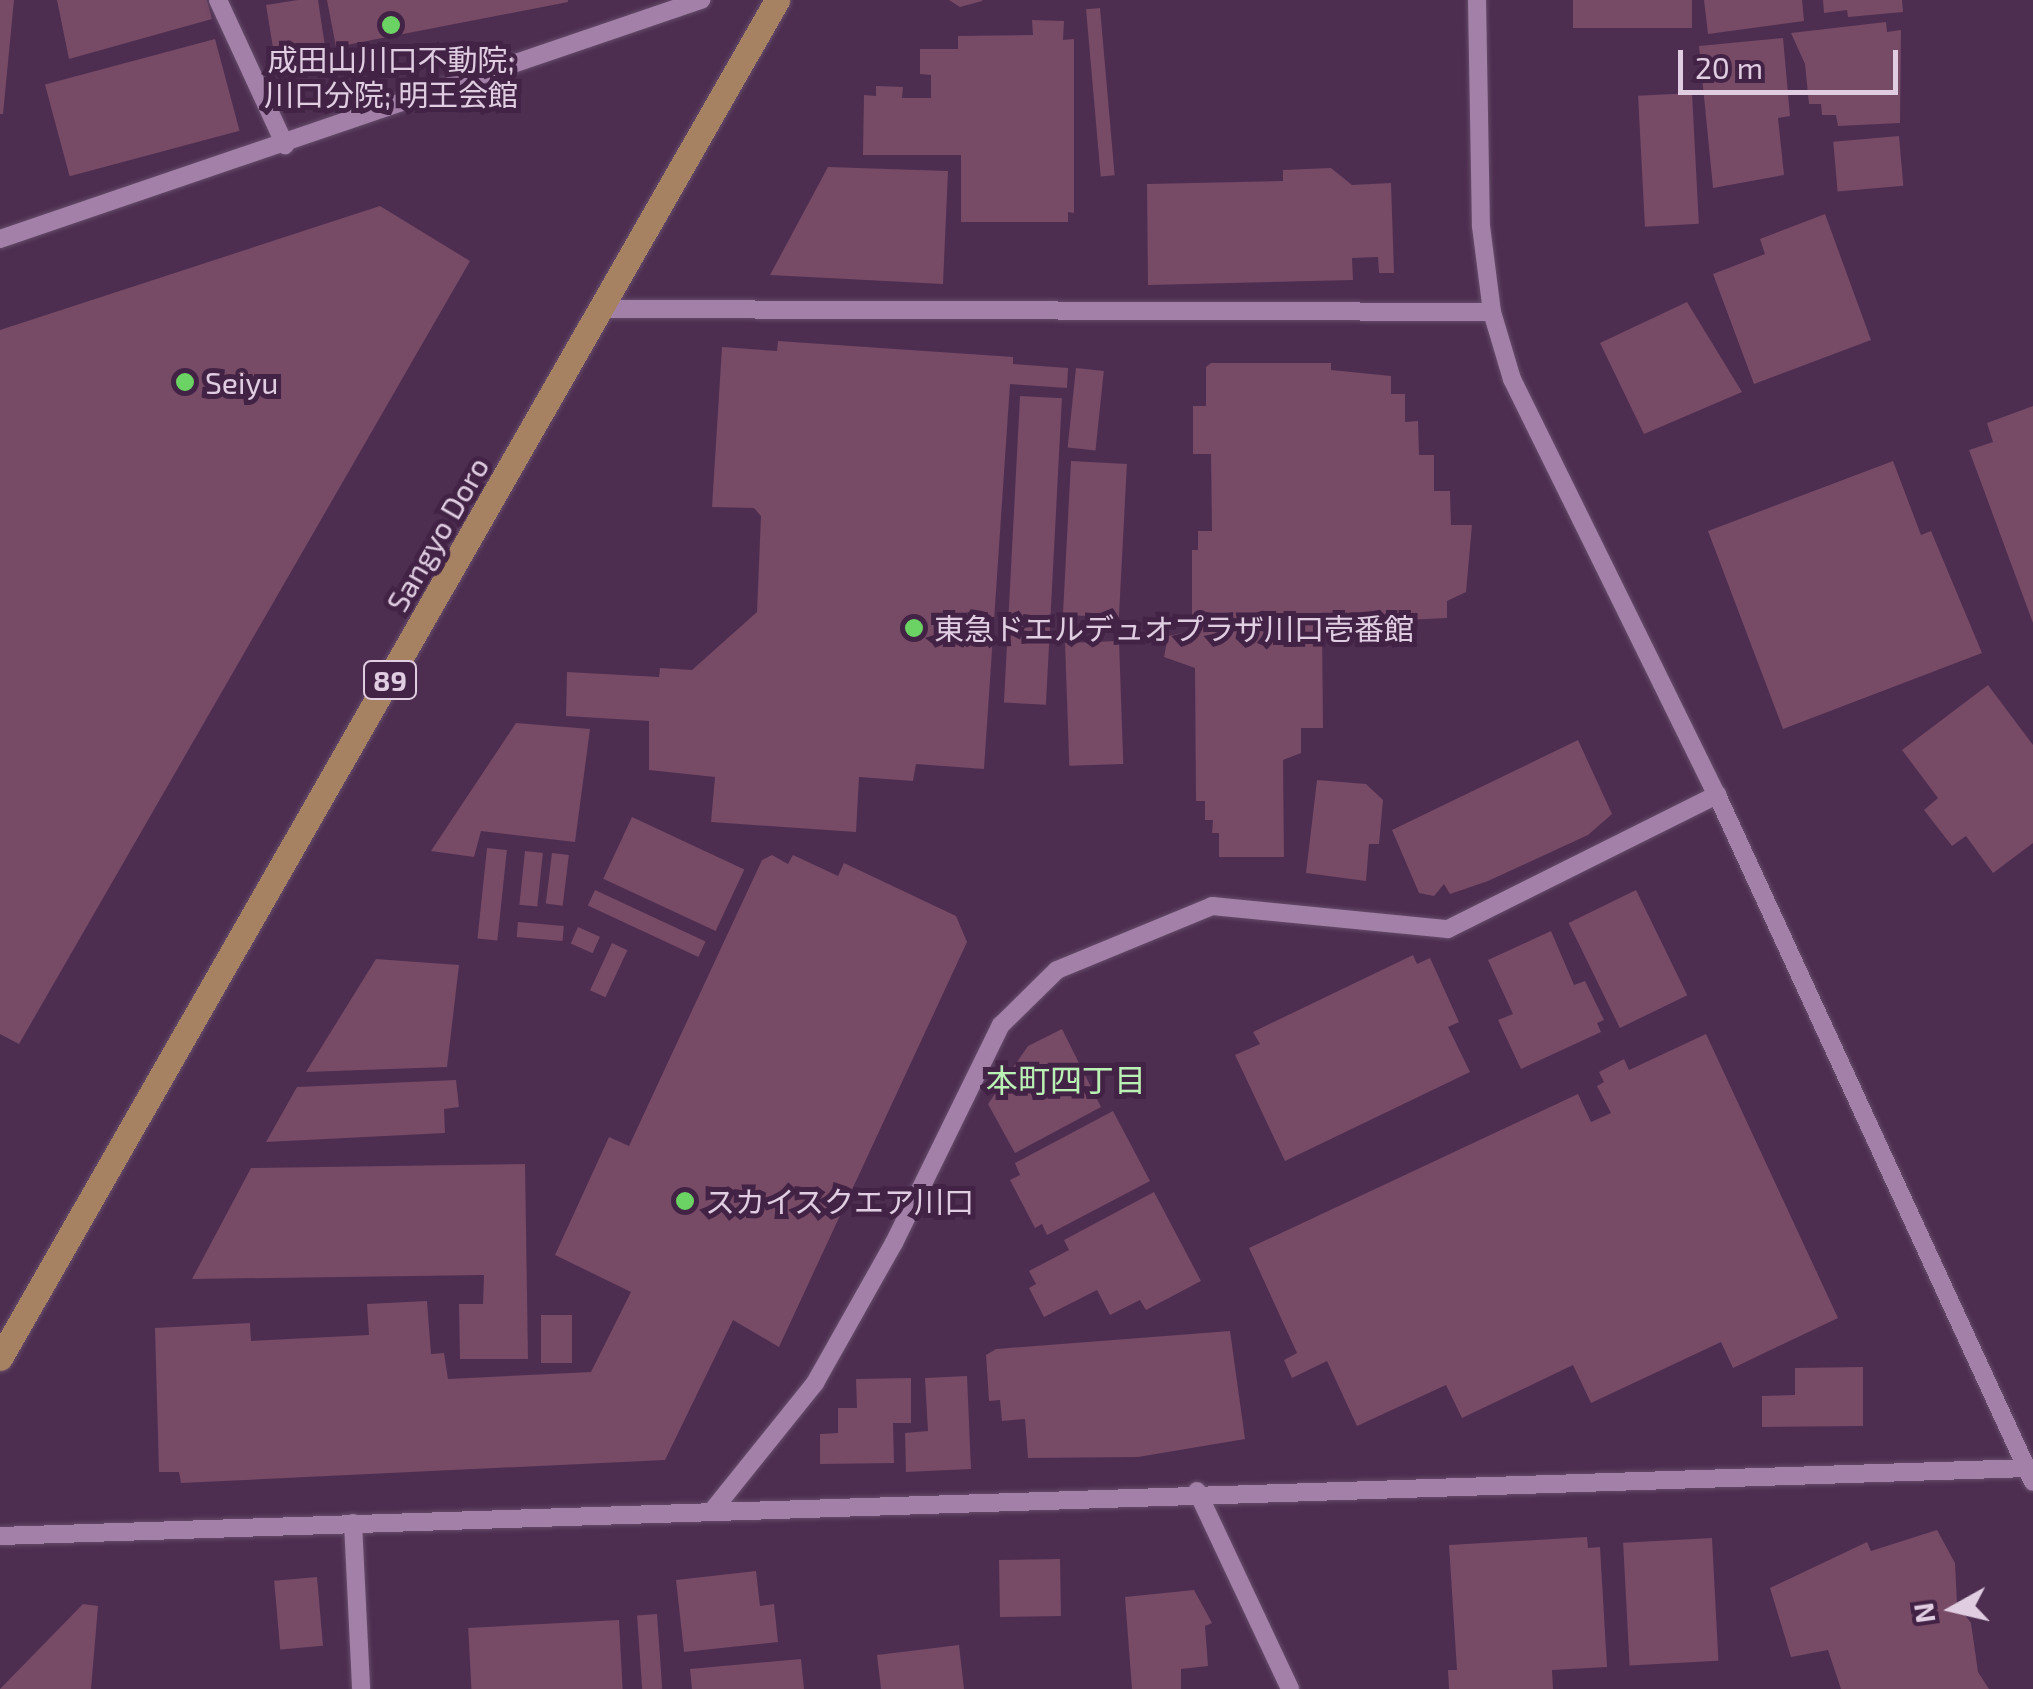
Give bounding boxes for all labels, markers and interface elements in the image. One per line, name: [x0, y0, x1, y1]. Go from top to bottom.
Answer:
marker: 成田山川口不動院; 川口分院; 明王会館: [380, 14, 402, 36]
scale bar: [1683, 30, 1903, 92]
place label: 成田山川口不動院; 川口分院; 明王会館: [264, 41, 518, 112]
text: 20 m: [1695, 49, 1763, 85]
place label: Seiyu: [205, 364, 278, 400]
marker: Seiyu: [174, 371, 196, 393]
street label: Sangyo Doro: [378, 450, 496, 618]
place label: 東急ドエルデュオプラザ川口壱番館: [934, 610, 1414, 646]
marker: 東急ドエルデュオプラザ川口壱番館: [903, 617, 925, 639]
road number: 89: [362, 657, 418, 703]
district label: 本町四丁目: [986, 1060, 1146, 1098]
place label: スカイスクエア川口: [705, 1183, 975, 1219]
marker: スカイスクエア川口: [674, 1190, 696, 1212]
north arrow: [1903, 1559, 2003, 1659]
text: N: [1905, 1601, 1942, 1626]

